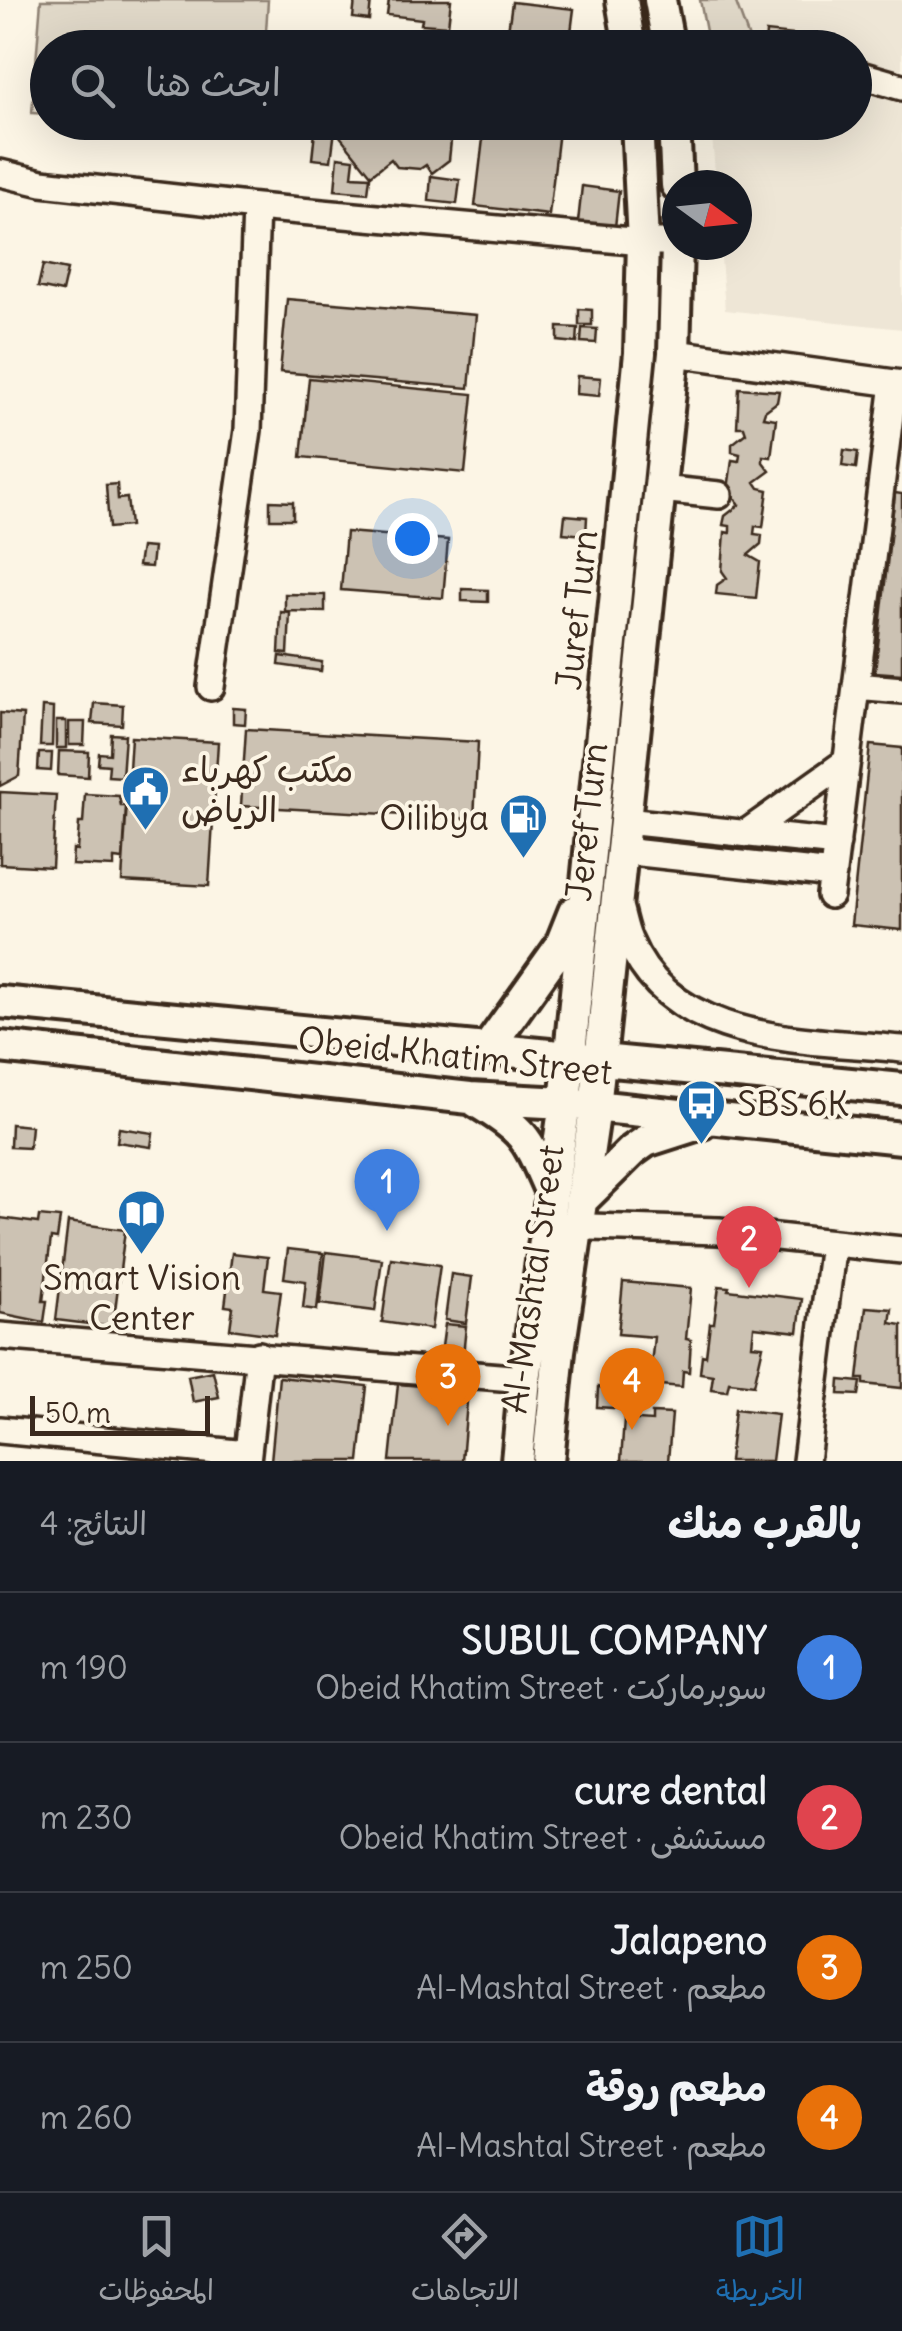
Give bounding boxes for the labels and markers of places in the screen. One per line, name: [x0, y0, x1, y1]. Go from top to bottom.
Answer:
place label: مكتب كهرباء الرياض: [181, 747, 353, 831]
public building icon: مكتب كهرباء الرياض: [120, 764, 172, 832]
fuel station icon: Oilibya: [498, 792, 550, 860]
place label: Oilibya: [379, 795, 489, 839]
bus stop icon: SBS 6K: [676, 1078, 728, 1146]
place label: SBS 6K: [737, 1081, 849, 1125]
pin: 1: [354, 1148, 420, 1231]
library icon: Smart Vision Center: [116, 1188, 168, 1256]
pin: 2: [716, 1206, 782, 1288]
place label: Smart Vision Center: [43, 1255, 241, 1339]
pin: 3: [416, 1344, 480, 1426]
pin: 4: [600, 1348, 664, 1430]

